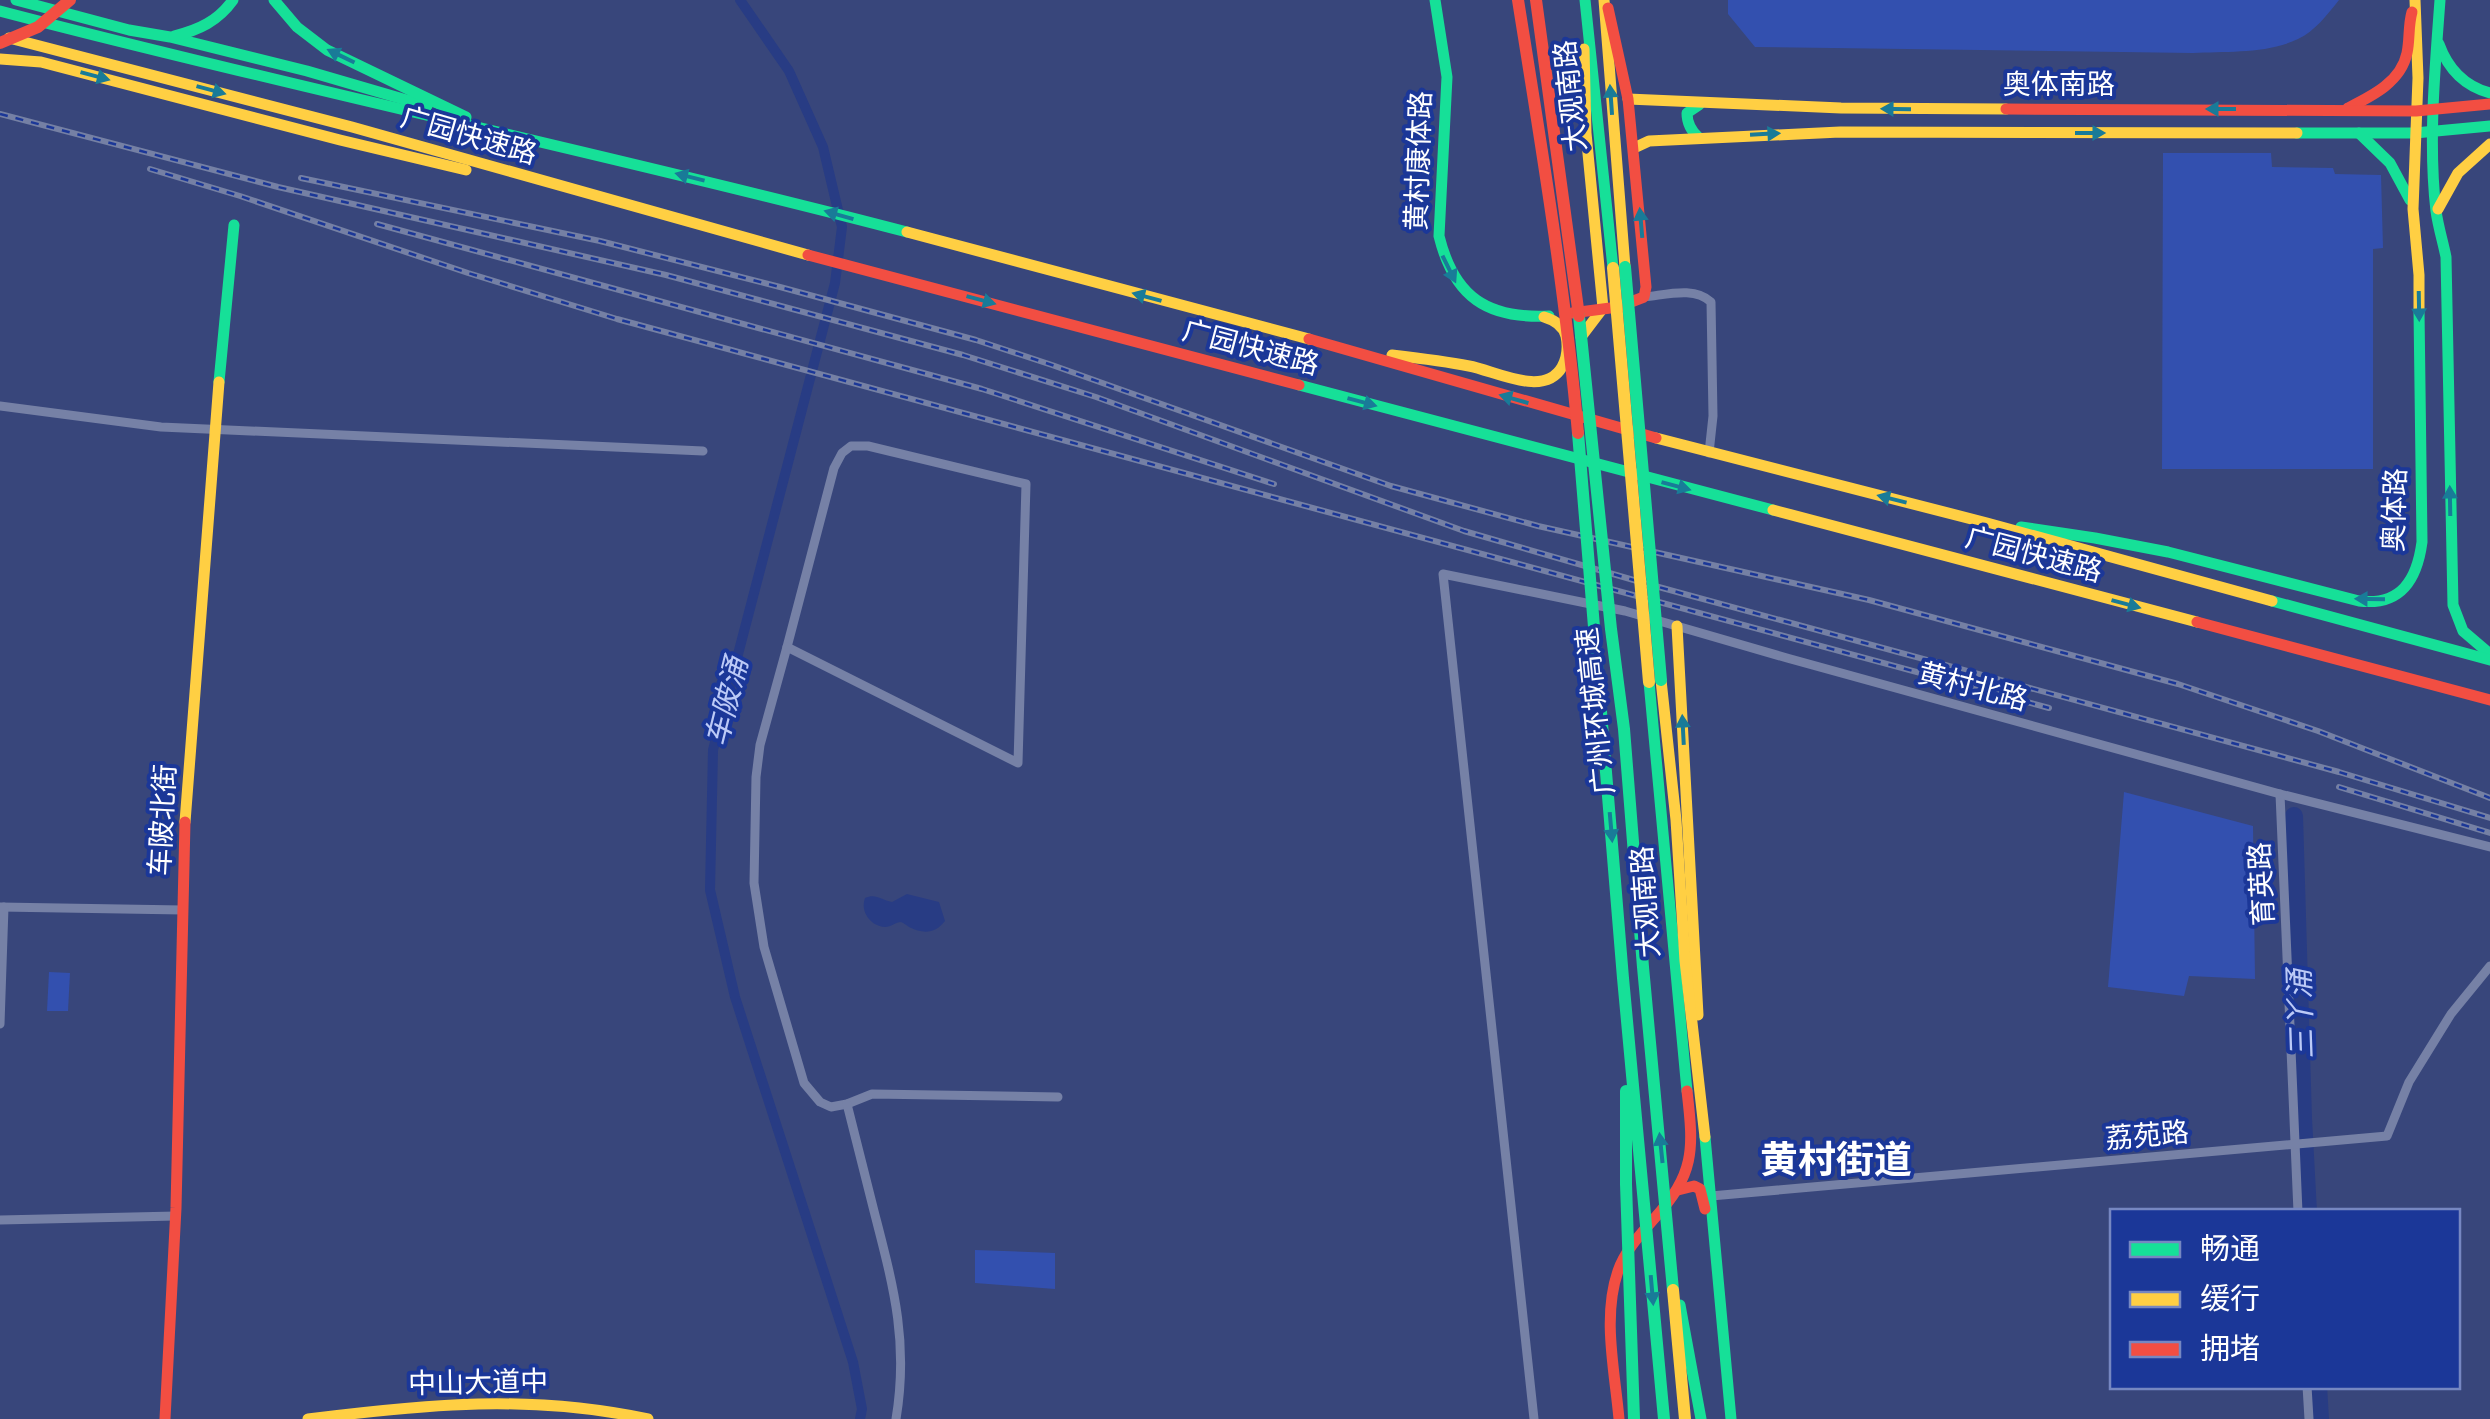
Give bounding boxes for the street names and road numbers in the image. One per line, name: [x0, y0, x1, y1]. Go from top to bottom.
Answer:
street label: 大观南路: [1545, 38, 1595, 154]
street label: 奥体南路: [2003, 65, 2115, 103]
street label: 黄村康体路: [1397, 90, 1439, 232]
street label: 广园快速路: [396, 97, 542, 173]
street label: 广园快速路: [1178, 311, 1324, 383]
street label: 奥体路: [2374, 467, 2414, 553]
street label: 广园快速路: [1961, 518, 2107, 590]
street label: 广州环城高速: [1567, 625, 1623, 797]
street label: 黄村北路: [1914, 653, 2032, 719]
street label: 车陂北街: [140, 763, 184, 877]
street label: 育英路: [2240, 841, 2282, 927]
street label: 大观南路: [1622, 845, 1668, 959]
street label: 荔苑路: [2103, 1112, 2191, 1158]
street label: 中山大道中: [408, 1362, 548, 1402]

